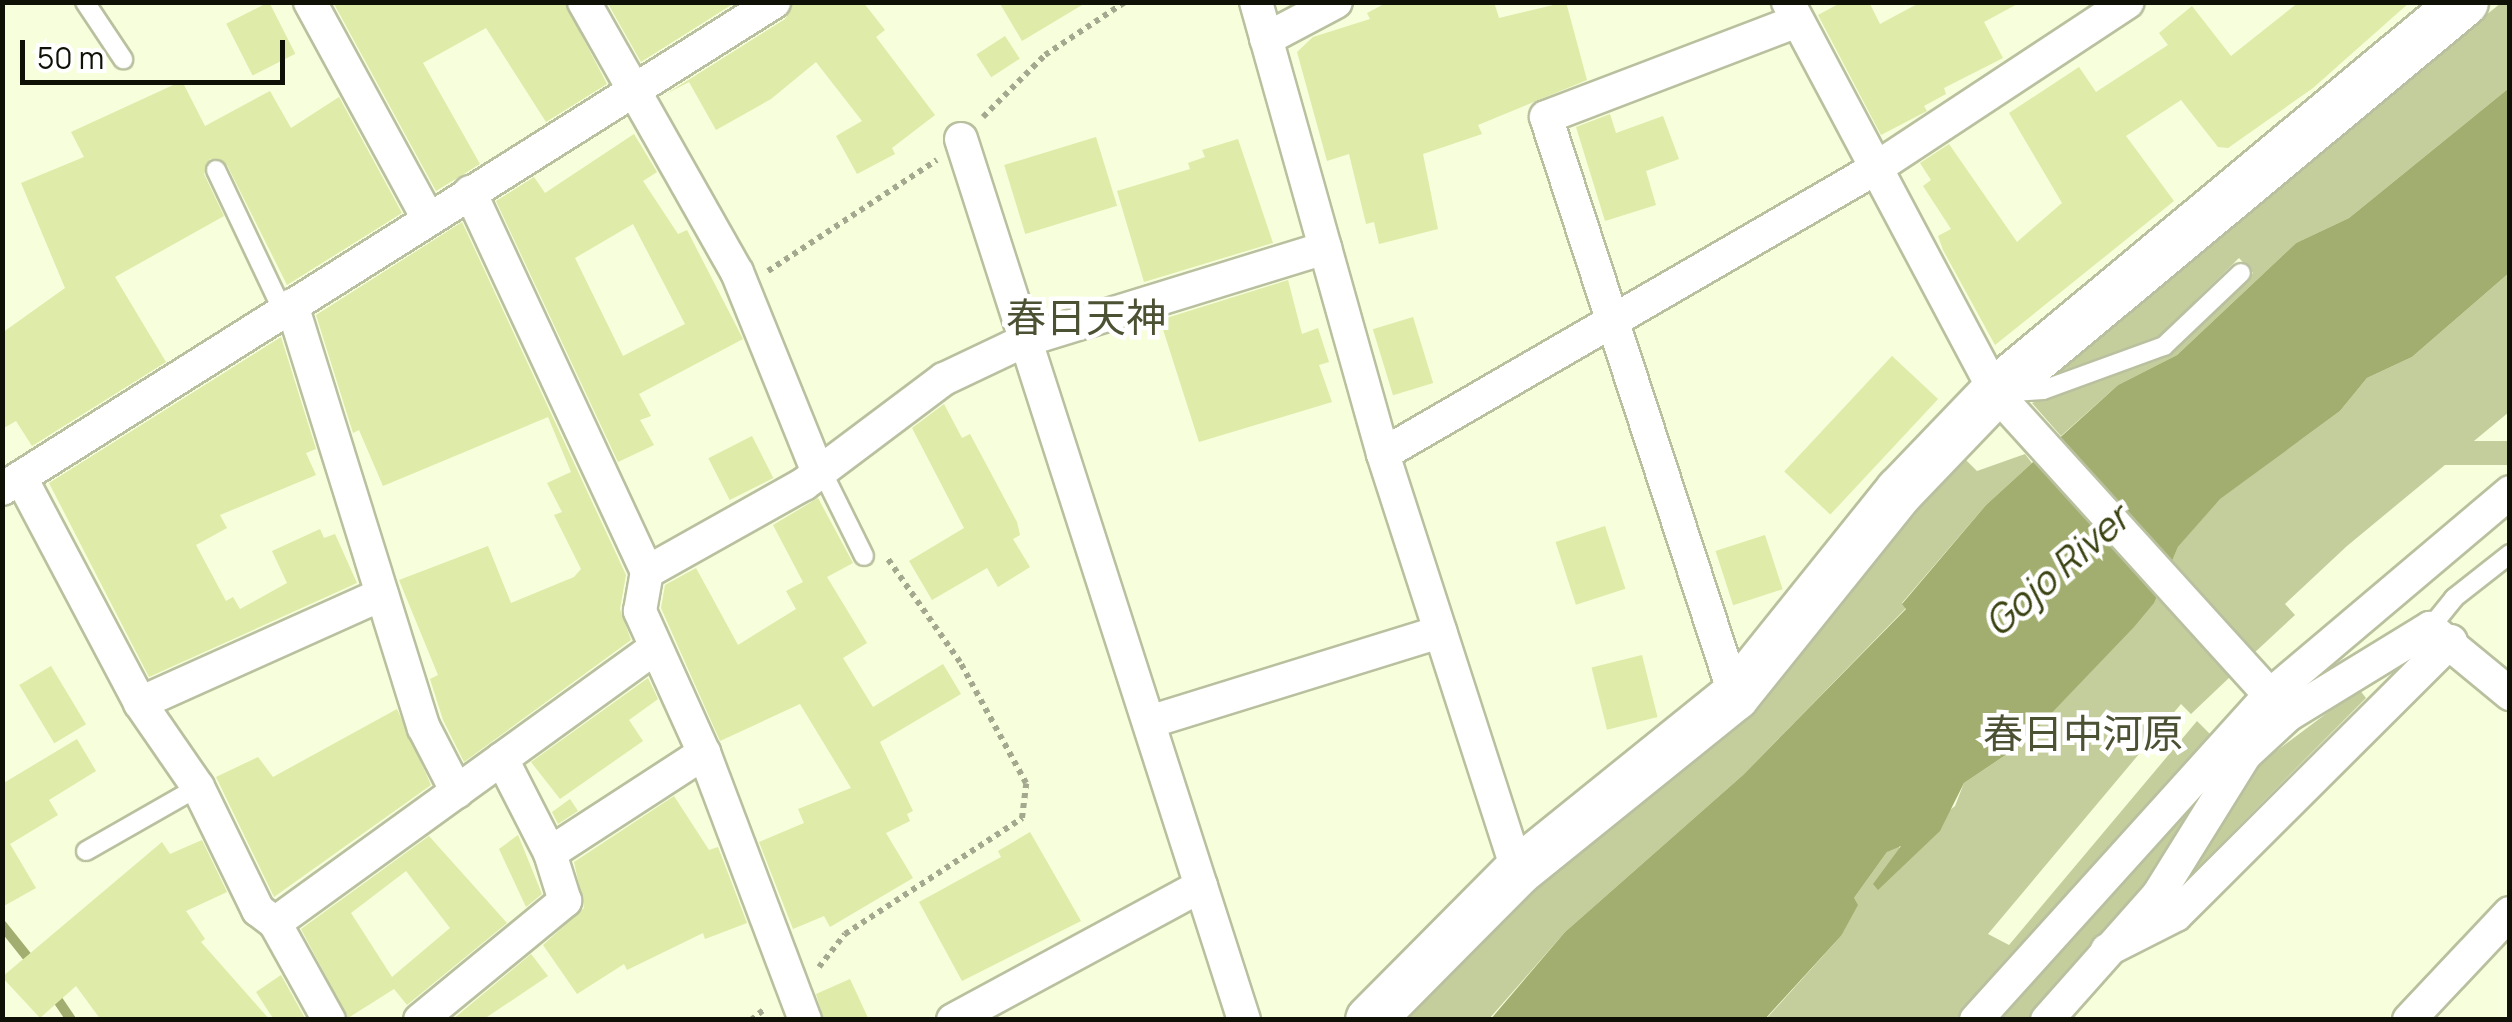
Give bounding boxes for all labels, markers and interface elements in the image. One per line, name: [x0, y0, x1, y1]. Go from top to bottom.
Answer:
scale bar: [25, 20, 290, 82]
text: 50 m: [37, 37, 104, 78]
district label: 春日天神: [1006, 293, 1166, 341]
water label: Gojo River: [1975, 495, 2137, 645]
district label: 春日中河原: [1983, 709, 2183, 757]

